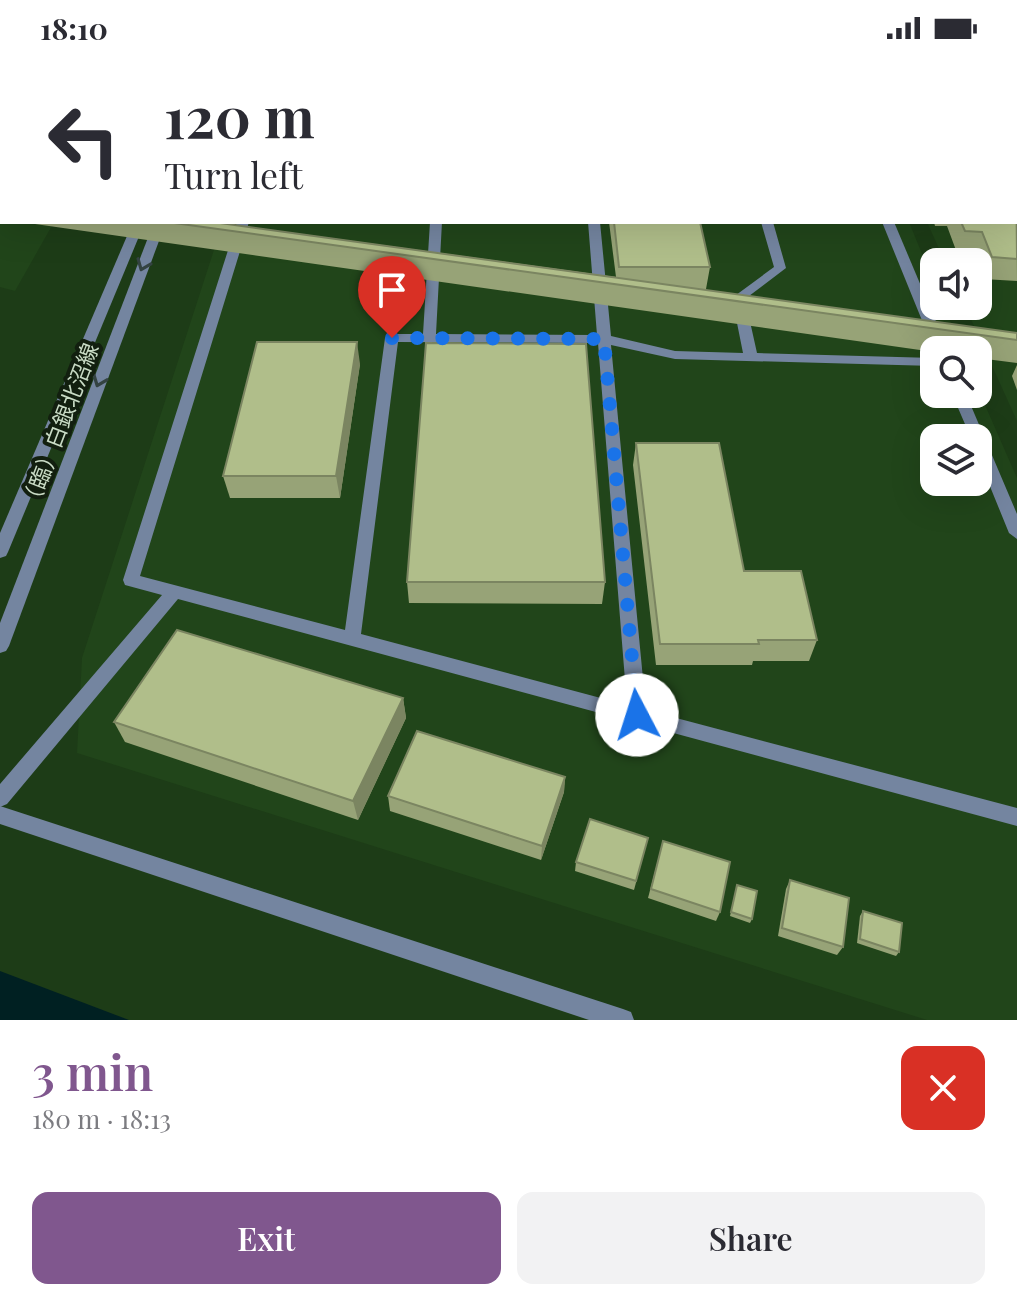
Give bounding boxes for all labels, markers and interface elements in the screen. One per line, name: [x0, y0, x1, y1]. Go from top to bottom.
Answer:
text: 18:10: [40, 8, 108, 48]
text: 120 m: [164, 78, 315, 153]
icon: left: [32, 88, 136, 192]
text: Turn left: [164, 150, 303, 198]
map controls: [920, 248, 992, 496]
button: sound: [920, 248, 992, 320]
pin: [358, 256, 426, 338]
one-way arrow: [137, 257, 153, 271]
icon: arrive: [370, 268, 414, 312]
button: search: [920, 336, 992, 408]
street label: （臨）白銀北沼線: [13, 338, 105, 514]
one-way arrow: [92, 373, 109, 387]
button: layers: [920, 424, 992, 496]
position arrow: [595, 673, 679, 757]
text: 3 min: [32, 1039, 153, 1103]
button: close: [901, 1046, 985, 1130]
text: 180 m · 18:13: [32, 1101, 171, 1136]
button: Exit: [32, 1192, 501, 1284]
button: Share: [517, 1192, 985, 1284]

